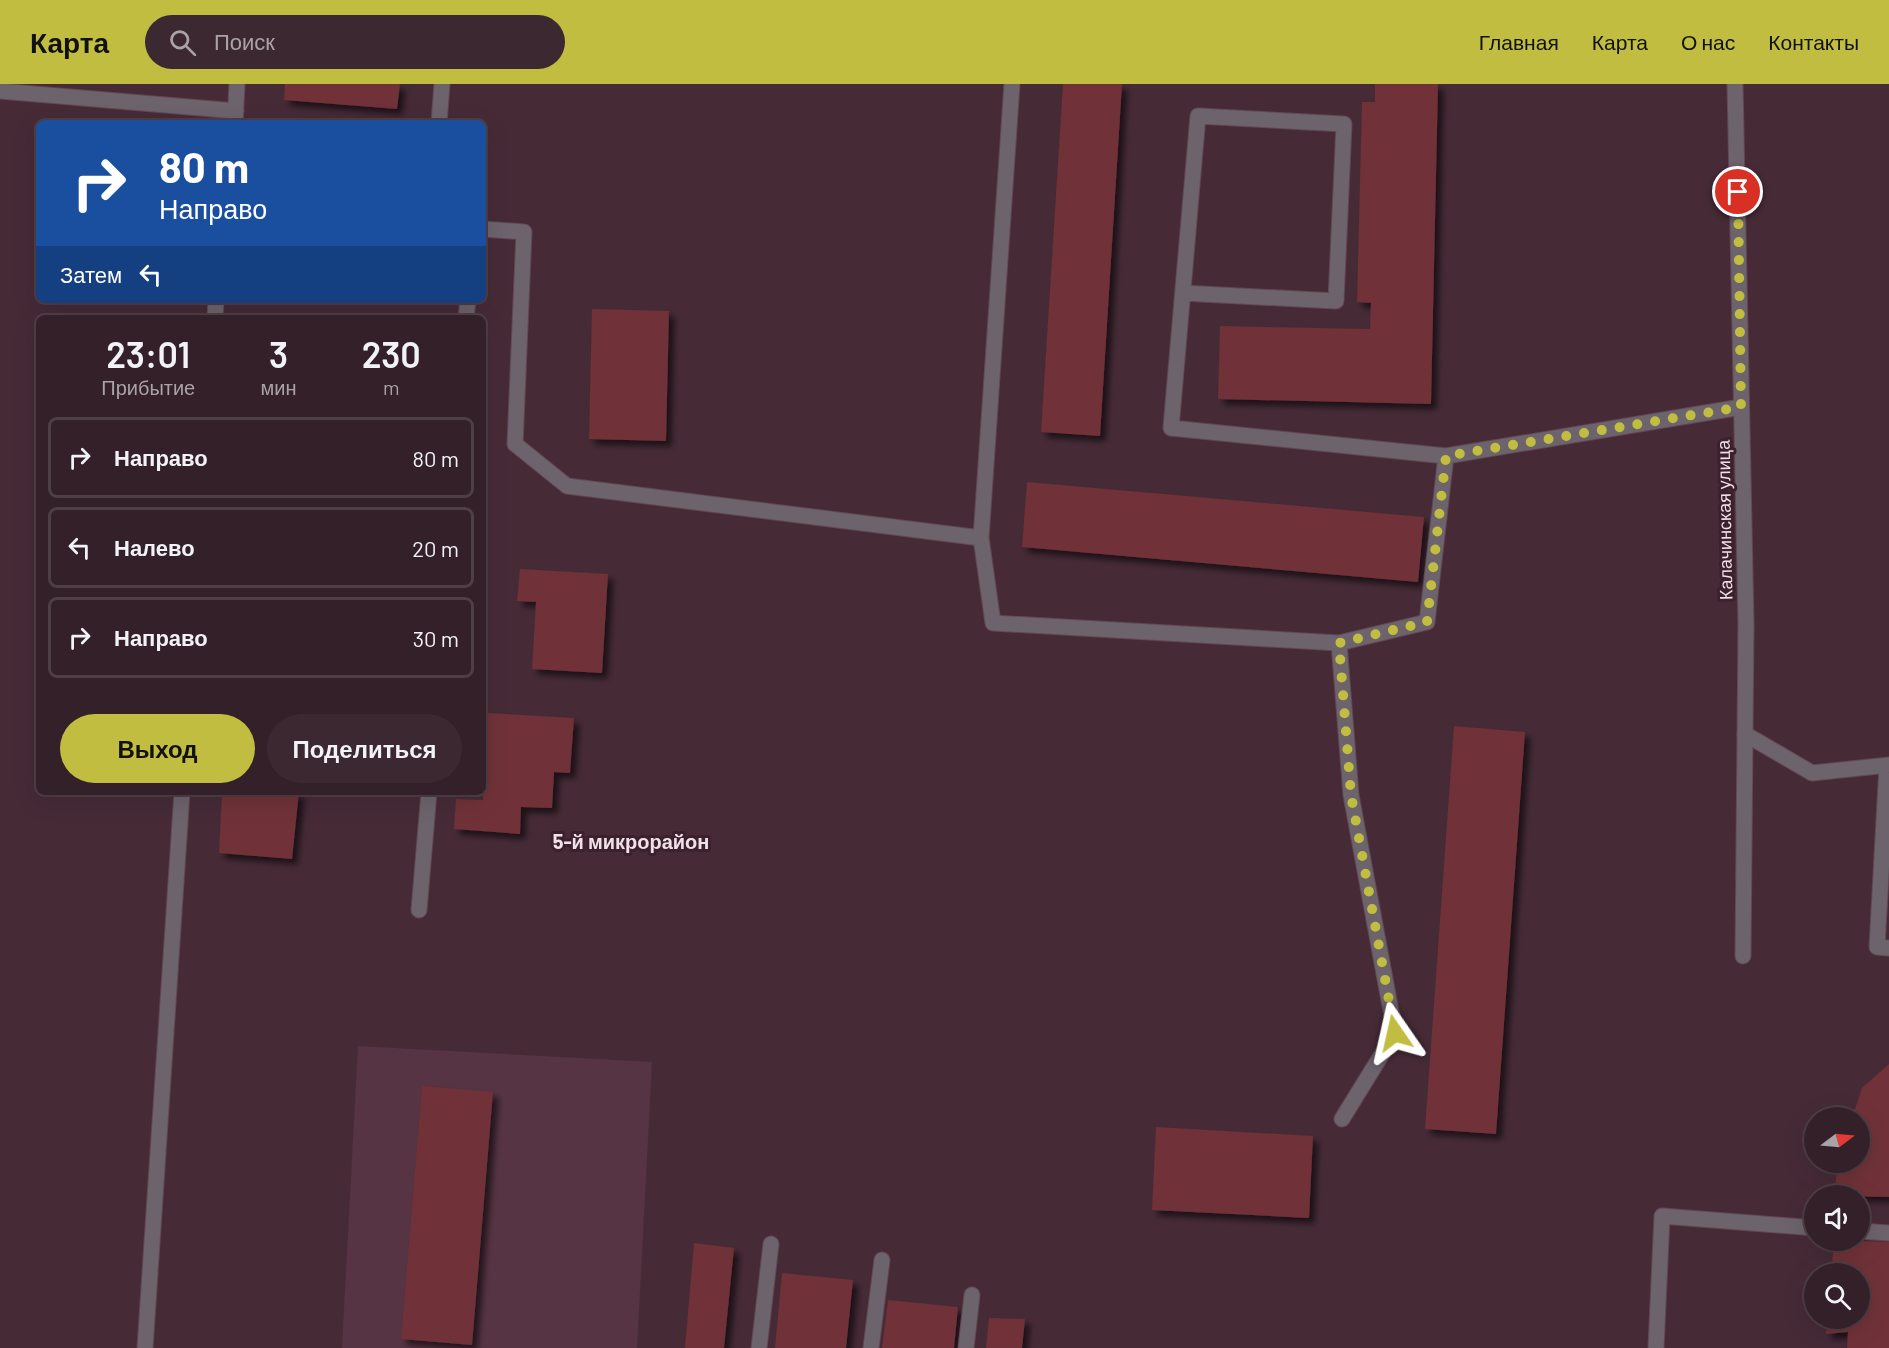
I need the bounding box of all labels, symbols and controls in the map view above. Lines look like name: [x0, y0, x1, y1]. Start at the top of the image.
search box: [145, 15, 565, 69]
text: Карта: [30, 25, 109, 59]
icon: search: [166, 26, 199, 59]
text: Поиск: [214, 28, 275, 54]
text: Главная: [1479, 29, 1559, 54]
text: Карта: [1592, 29, 1648, 54]
text: О нас: [1681, 29, 1735, 54]
text: Контакты: [1768, 29, 1859, 54]
text: 80 m: [159, 141, 249, 191]
icon: right: [60, 144, 138, 222]
pin: [1712, 166, 1763, 217]
icon: arrive: [1721, 175, 1754, 208]
text: Направо: [159, 192, 267, 224]
icon: left: [134, 258, 167, 291]
text: Затем: [60, 261, 122, 287]
text: 23:01: [106, 332, 190, 375]
text: 3: [269, 332, 288, 375]
text: 230: [362, 332, 421, 375]
text: Прибытие: [101, 375, 195, 399]
text: мин: [260, 375, 296, 399]
text: m: [383, 375, 399, 399]
street label: Калачинская улица: [1712, 439, 1736, 600]
icon: right: [63, 441, 96, 474]
text: Направо: [114, 444, 208, 470]
text: 80 m: [413, 445, 459, 471]
icon: left: [63, 531, 96, 564]
text: Налево: [114, 534, 195, 560]
text: 20 m: [412, 535, 459, 561]
icon: right: [63, 621, 96, 654]
text: Направо: [114, 624, 208, 650]
text: 30 m: [413, 625, 459, 651]
button: Выход: [60, 714, 255, 783]
button: Поделиться: [267, 714, 462, 783]
district label: 5-й микрорайон: [553, 829, 709, 853]
position arrow: [1363, 1001, 1427, 1065]
north arrow: [1804, 1107, 1870, 1173]
map controls: [1804, 1107, 1870, 1329]
button: sound: [1804, 1185, 1870, 1251]
button: search: [1804, 1263, 1870, 1329]

